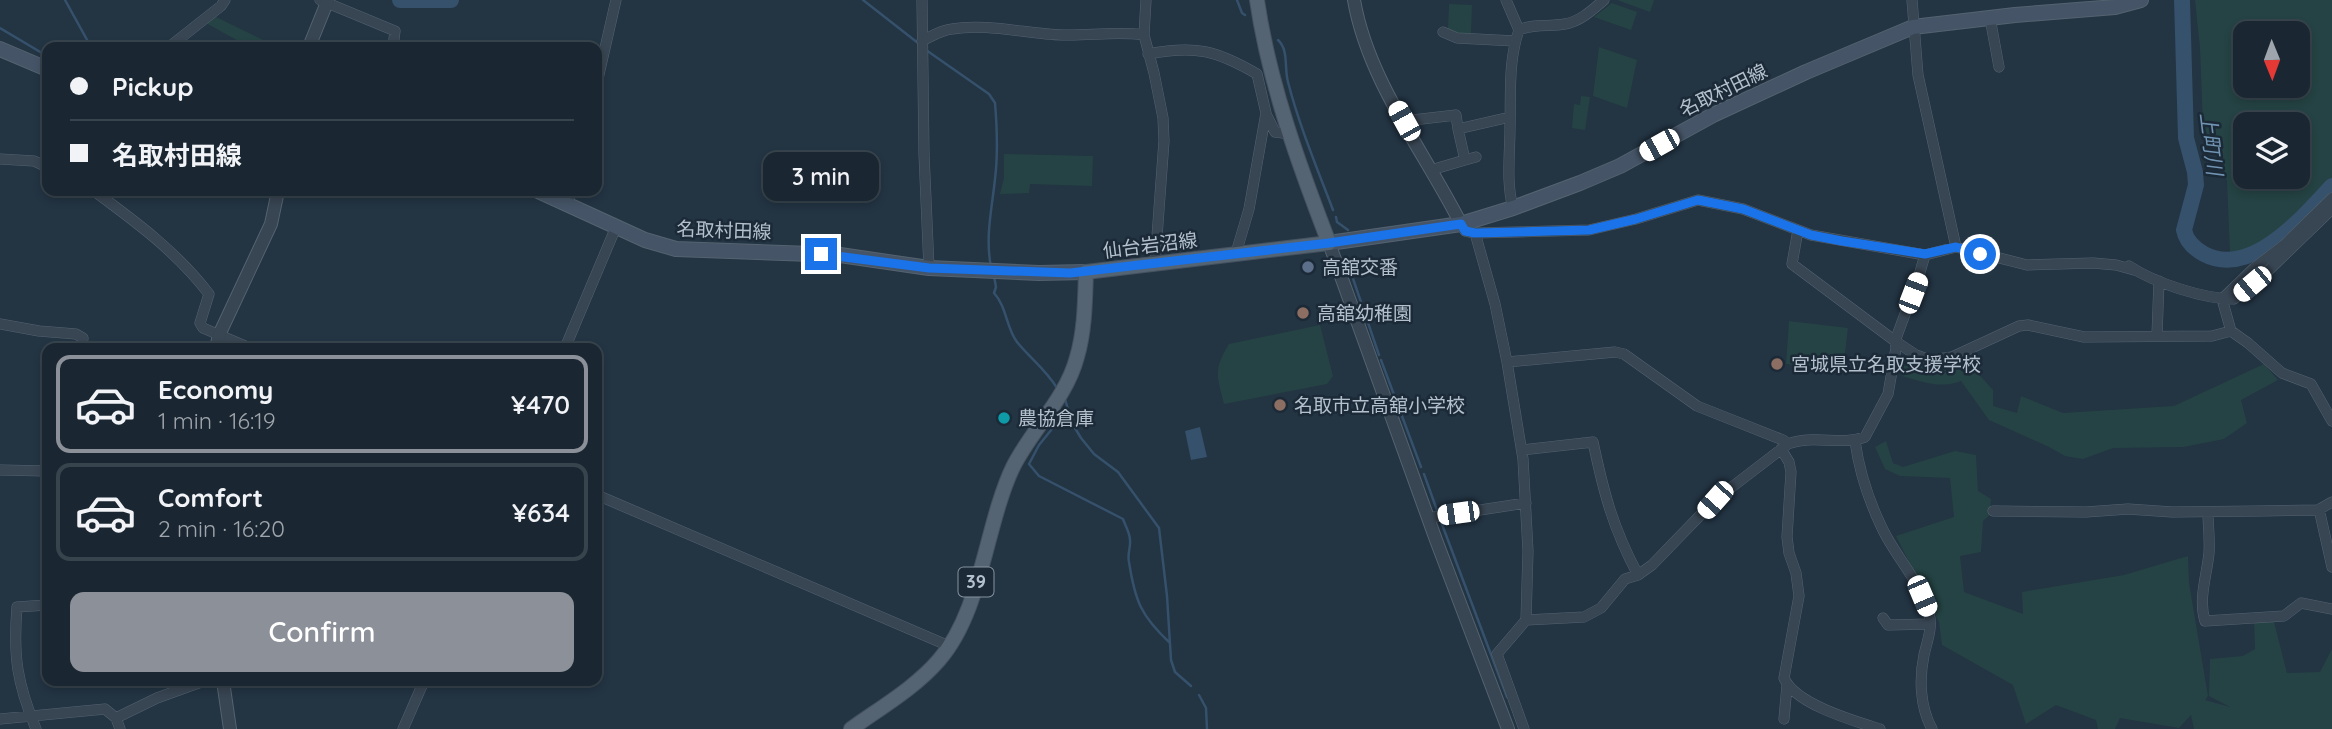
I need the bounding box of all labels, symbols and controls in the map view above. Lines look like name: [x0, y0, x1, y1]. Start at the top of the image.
north arrow: [2233, 21, 2310, 98]
map controls: [2233, 21, 2310, 189]
street label: 名取村田線: [1675, 58, 1771, 122]
text: Pickup: [112, 70, 194, 103]
car: [1385, 98, 1424, 144]
water label: 上町川: [2195, 111, 2229, 179]
button: layers: [2233, 112, 2310, 189]
car: [1636, 126, 1683, 164]
text: 名取村田線: [112, 139, 242, 172]
callout: 3 min: [763, 152, 879, 202]
text: 3 min: [792, 162, 850, 191]
street label: 名取村田線: [676, 216, 772, 244]
street label: 仙台岩沼線: [1101, 227, 1199, 263]
route end: [805, 238, 837, 270]
route start: [1964, 238, 1996, 270]
place label: 高舘交番: [1322, 255, 1398, 279]
marker: 高舘交番: [1300, 259, 1316, 275]
car: [2230, 262, 2275, 306]
car: [1896, 270, 1931, 316]
place label: 高舘幼稚園: [1317, 301, 1412, 325]
marker: 高舘幼稚園: [1295, 305, 1311, 321]
place label: 宮城県立名取支援学校: [1791, 352, 1981, 376]
marker: 宮城県立名取支援学校: [1769, 356, 1785, 372]
icon: car: [74, 373, 137, 436]
text: Economy: [158, 373, 273, 406]
text: ¥470: [511, 388, 570, 421]
place label: 名取市立高舘小学校: [1294, 393, 1465, 417]
marker: 名取市立高舘小学校: [1272, 397, 1288, 413]
text: 1 min · 16:19: [158, 406, 276, 435]
place label: 農協倉庫: [1018, 406, 1094, 430]
marker: 農協倉庫: [996, 410, 1012, 426]
car: [1694, 477, 1737, 523]
icon: car: [74, 481, 137, 544]
text: Comfort: [158, 481, 263, 514]
text: ¥634: [512, 496, 570, 529]
car: [1436, 500, 1481, 526]
text: 2 min · 16:20: [158, 514, 285, 543]
road number: 39: [958, 568, 993, 596]
car: [1905, 573, 1940, 619]
button: Confirm: [70, 592, 574, 672]

